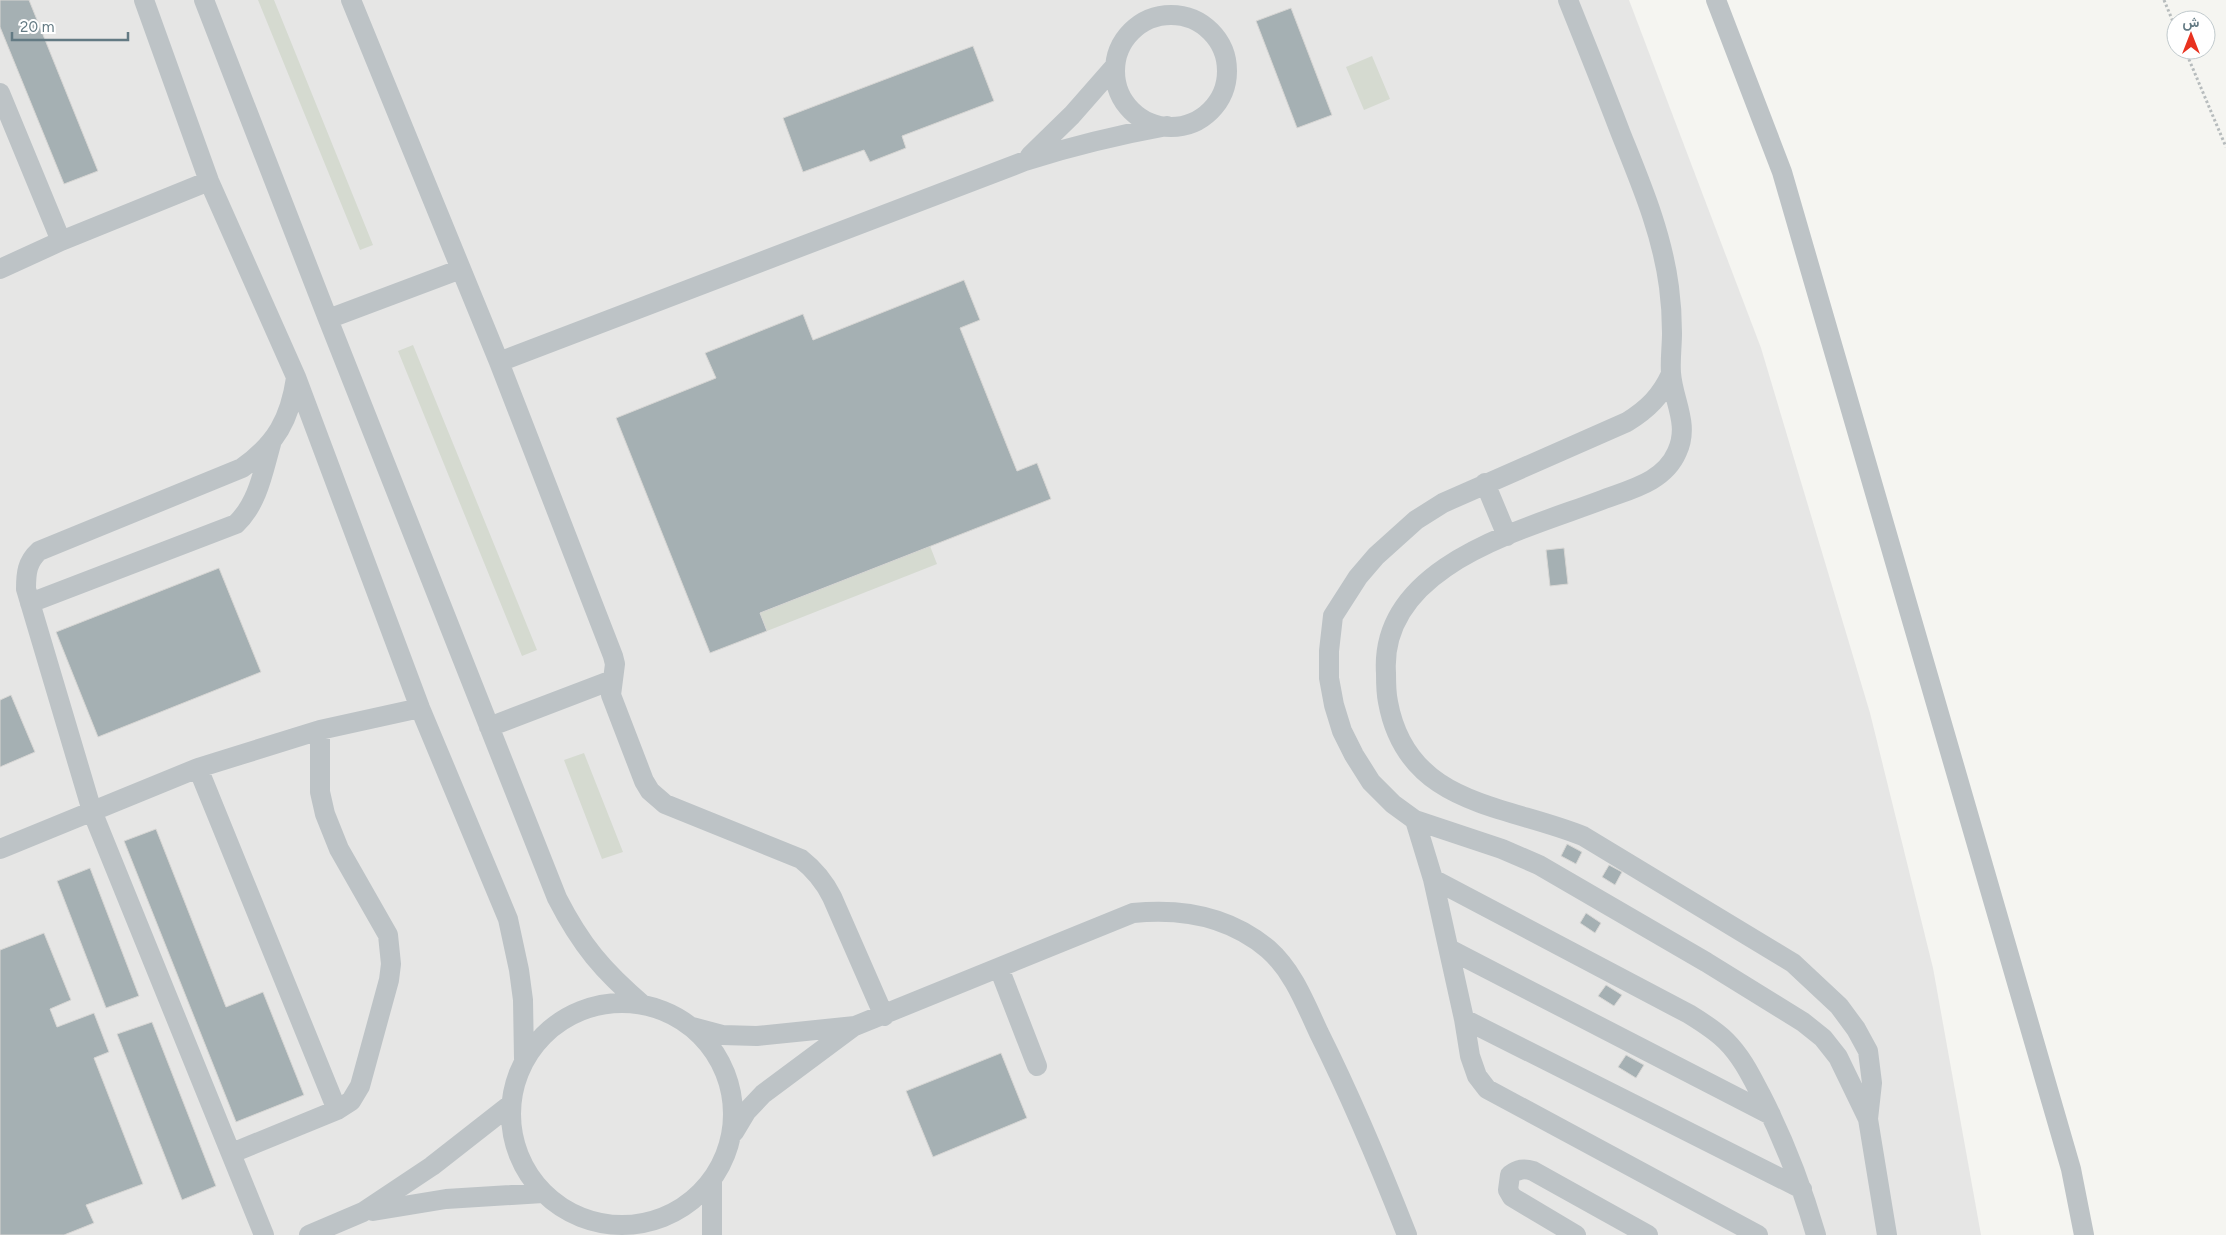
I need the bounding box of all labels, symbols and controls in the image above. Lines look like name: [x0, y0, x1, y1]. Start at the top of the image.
scale bar: [12, 10, 129, 42]
north arrow: [2166, 10, 2216, 60]
text: ش: [2183, 14, 2200, 31]
text: 20 m: [20, 18, 54, 36]

